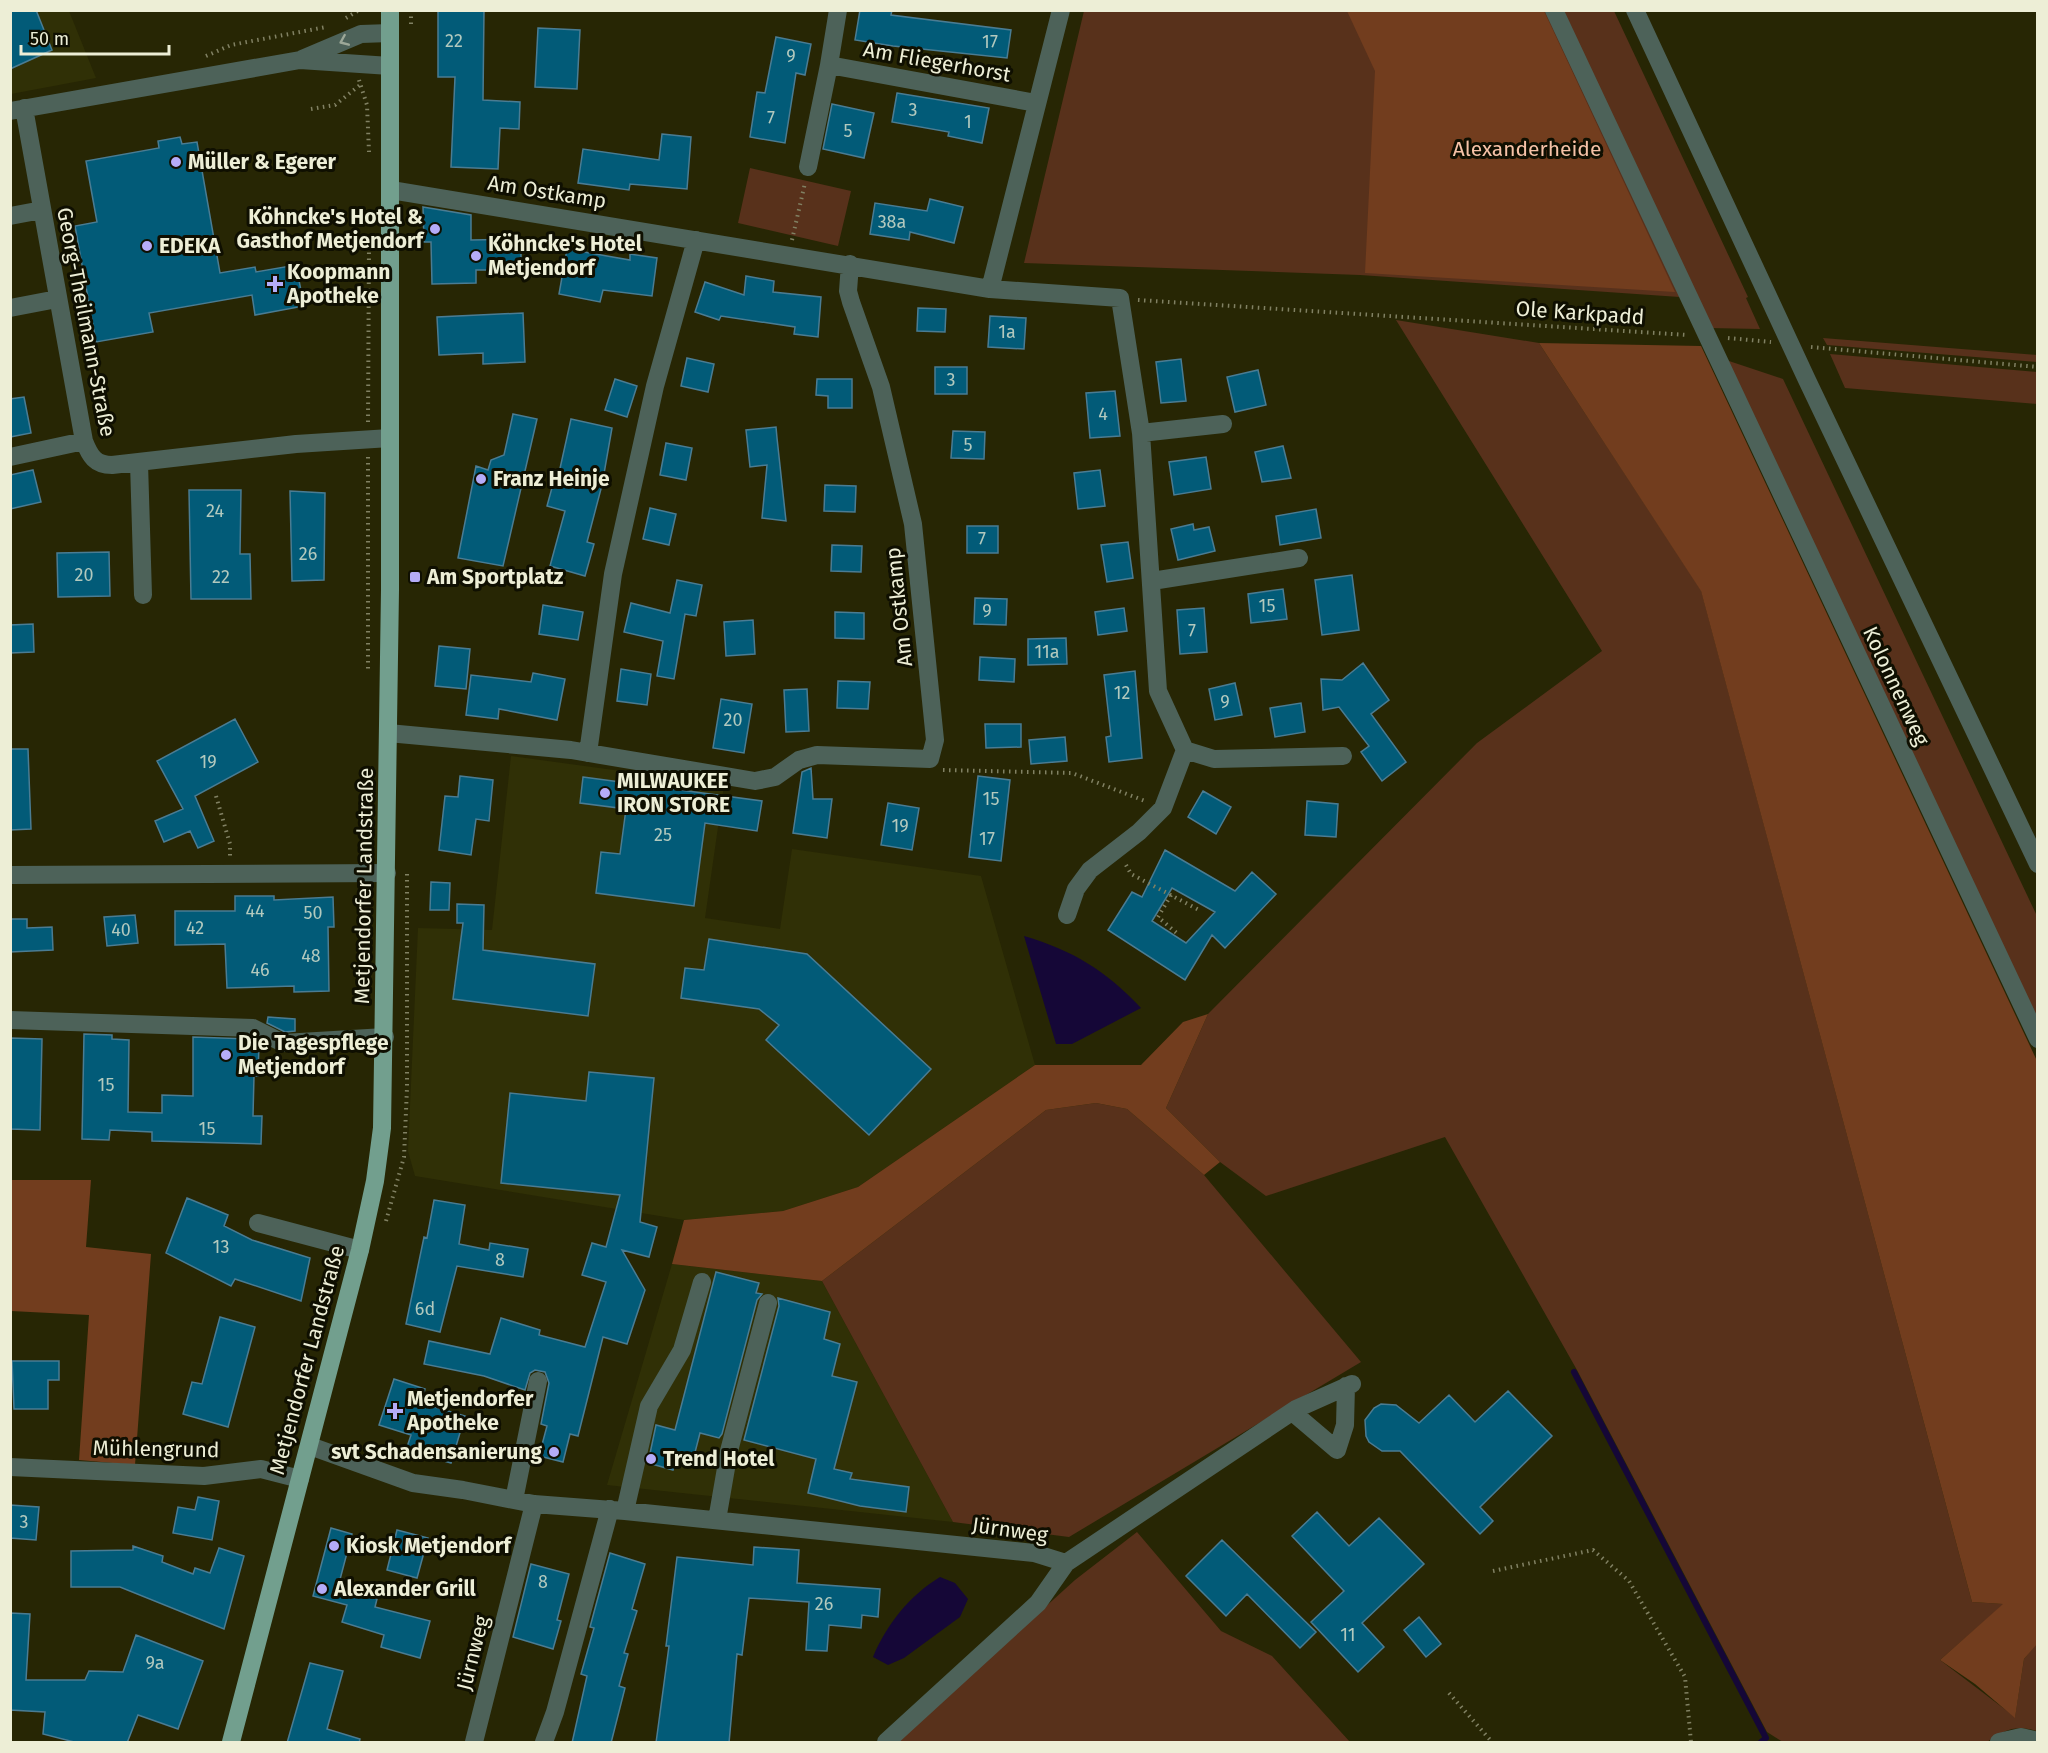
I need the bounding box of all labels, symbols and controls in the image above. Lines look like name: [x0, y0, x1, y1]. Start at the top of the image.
scale bar: [21, 18, 170, 56]
text: 50 m: [30, 28, 69, 50]
house number: 22: [445, 30, 463, 52]
house number: 17: [982, 31, 998, 53]
one-way arrow: [339, 34, 350, 46]
street label: Am Fliegerhorst: [861, 36, 1013, 88]
house number: 9: [786, 45, 796, 67]
house number: 3: [909, 99, 917, 121]
house number: 7: [767, 107, 775, 129]
house number: 1: [964, 111, 972, 133]
house number: 5: [843, 120, 853, 142]
park label: Alexanderheide: [1453, 136, 1601, 162]
place label: Müller & Egerer: [188, 149, 337, 175]
marker: Müller & Egerer: [169, 155, 183, 169]
street label: Am Ostkamp: [486, 170, 608, 214]
place label: Köhncke's Hotel & Gasthof Metjendorf: [236, 204, 426, 254]
street label: Georg-Theilmann-Straße: [51, 205, 121, 439]
house number: 38a: [878, 211, 906, 233]
marker: Köhncke's Hotel & Gasthof Metjendorf: [428, 222, 442, 236]
place label: Köhncke's Hotel Metjendorf: [488, 231, 643, 281]
place label: EDEKA: [159, 233, 221, 259]
marker: EDEKA: [140, 239, 154, 253]
marker: Köhncke's Hotel Metjendorf: [469, 249, 483, 263]
place label: Koopmann Apotheke: [286, 259, 390, 309]
marker: Koopmann Apotheke: [268, 277, 282, 291]
street label: Ole Karkpadd: [1515, 296, 1645, 330]
house number: 1a: [998, 321, 1016, 343]
house number: 3: [947, 369, 955, 391]
house number: 4: [1098, 403, 1108, 425]
house number: 5: [963, 434, 973, 456]
place label: Franz Heinje: [493, 466, 610, 492]
marker: Franz Heinje: [474, 472, 488, 486]
house number: 24: [206, 500, 224, 522]
house number: 7: [978, 528, 986, 550]
house number: 26: [299, 543, 317, 565]
street label: Am Ostkamp: [880, 546, 918, 668]
house number: 20: [75, 564, 93, 586]
place label: Am Sportplatz: [426, 564, 564, 590]
house number: 22: [212, 566, 230, 588]
marker: Am Sportplatz: [408, 570, 422, 584]
house number: 15: [1259, 595, 1275, 617]
house number: 9: [982, 600, 992, 622]
house number: 7: [1188, 620, 1196, 642]
street label: Kolonnenweg: [1857, 622, 1935, 750]
house number: 11a: [1034, 641, 1060, 663]
house number: 12: [1114, 682, 1130, 704]
house number: 9: [1220, 691, 1230, 713]
house number: 20: [724, 709, 742, 731]
house number: 19: [199, 751, 217, 773]
street label: Metjendorfer Landstraße: [349, 768, 379, 1004]
place label: MILWAUKEE IRON STORE: [617, 768, 730, 818]
marker: MILWAUKEE IRON STORE: [598, 786, 612, 800]
house number: 15: [983, 788, 999, 810]
house number: 19: [891, 815, 909, 837]
house number: 25: [654, 824, 672, 846]
house number: 17: [979, 828, 995, 850]
house number: 44: [245, 900, 265, 922]
house number: 50: [303, 902, 323, 924]
house number: 42: [186, 917, 204, 939]
house number: 40: [111, 919, 131, 941]
house number: 48: [301, 945, 321, 967]
house number: 46: [250, 959, 270, 981]
place label: Die Tagespflege Metjendorf: [238, 1030, 389, 1080]
marker: Die Tagespflege Metjendorf: [219, 1048, 233, 1062]
house number: 15: [98, 1074, 114, 1096]
house number: 15: [199, 1118, 215, 1140]
house number: 13: [213, 1236, 229, 1258]
street label: Metjendorfer Landstraße: [264, 1242, 350, 1478]
house number: 8: [495, 1249, 505, 1271]
house number: 6d: [415, 1298, 435, 1320]
place label: Metjendorfer Apotheke: [406, 1386, 534, 1436]
marker: Metjendorfer Apotheke: [388, 1404, 402, 1418]
street label: Mühlengrund: [92, 1435, 220, 1463]
place label: svt Schadensanierung: [331, 1439, 542, 1465]
marker: svt Schadensanierung: [547, 1445, 561, 1459]
place label: Trend Hotel: [663, 1446, 775, 1472]
marker: Trend Hotel: [644, 1452, 658, 1466]
house number: 3: [20, 1511, 28, 1533]
street label: Jürnweg: [970, 1512, 1050, 1548]
place label: Kiosk Metjendorf: [346, 1533, 513, 1559]
marker: Kiosk Metjendorf: [327, 1539, 341, 1553]
house number: 8: [538, 1571, 548, 1593]
place label: Alexander Grill: [333, 1576, 477, 1602]
marker: Alexander Grill: [315, 1582, 329, 1596]
house number: 26: [815, 1593, 833, 1615]
street label: Jürnweg: [451, 1613, 495, 1693]
house number: 11: [1340, 1624, 1356, 1646]
house number: 9a: [145, 1652, 165, 1674]

